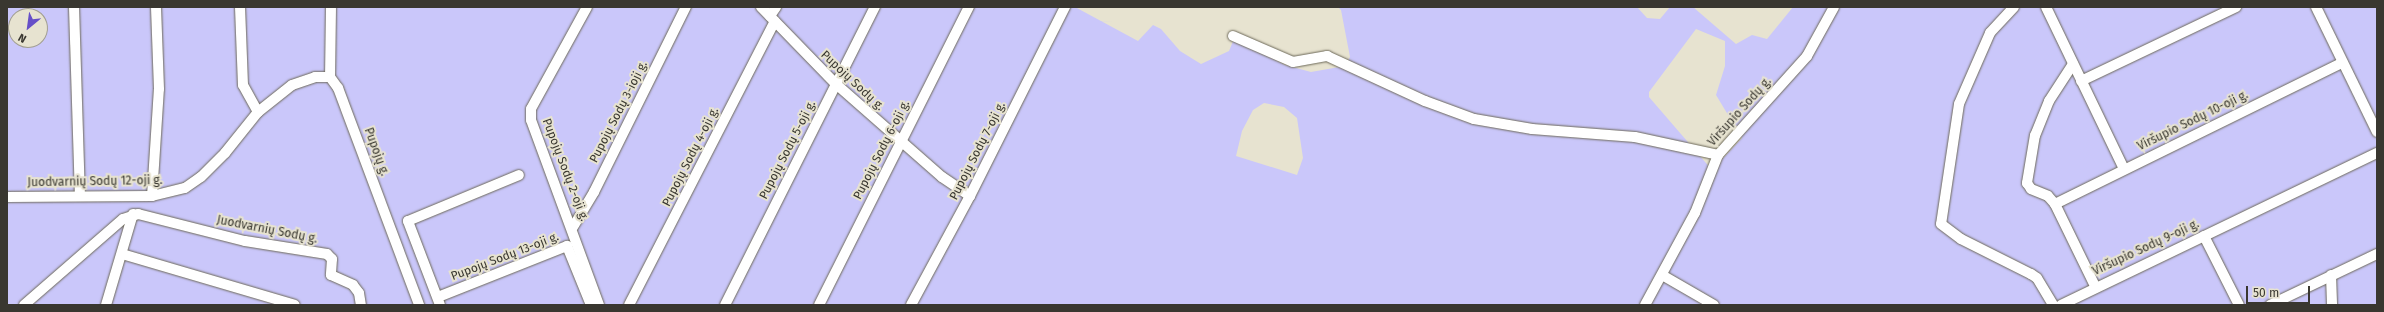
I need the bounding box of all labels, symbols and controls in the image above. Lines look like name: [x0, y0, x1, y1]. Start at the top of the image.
north arrow: [8, 8, 48, 48]
text: N: [16, 31, 29, 46]
street label: Pupojų Sodų g.: [817, 48, 887, 114]
street label: Pupojų Sodų 3-ioji g.: [587, 59, 651, 165]
street label: Viršupio Sodų g.: [1705, 75, 1775, 149]
street label: Viršupio Sodų 10-oji g.: [2135, 88, 2251, 154]
street label: Pupojų Sodų 5-oji g.: [757, 98, 819, 202]
street label: Pupojų Sodų 6-oji g.: [851, 98, 913, 202]
street label: Pupojų Sodų 7-oji g.: [947, 99, 1009, 203]
street label: Pupojų Sodų 4-oji g.: [660, 105, 722, 209]
street label: Pupojų Sodų 2-oji g.: [539, 117, 591, 223]
street label: Pupojų g.: [361, 126, 391, 178]
street label: Juodvarnių Sodų 12-oji g.: [27, 174, 163, 190]
street label: Juodvarnių Sodų g.: [215, 213, 319, 247]
street label: Viršupio Sodų 9-oji g.: [2090, 217, 2202, 279]
street label: Pupojų Sodų 13-oji g.: [449, 230, 561, 284]
scale bar: [2248, 278, 2312, 304]
text: 50 m: [2253, 286, 2279, 300]

